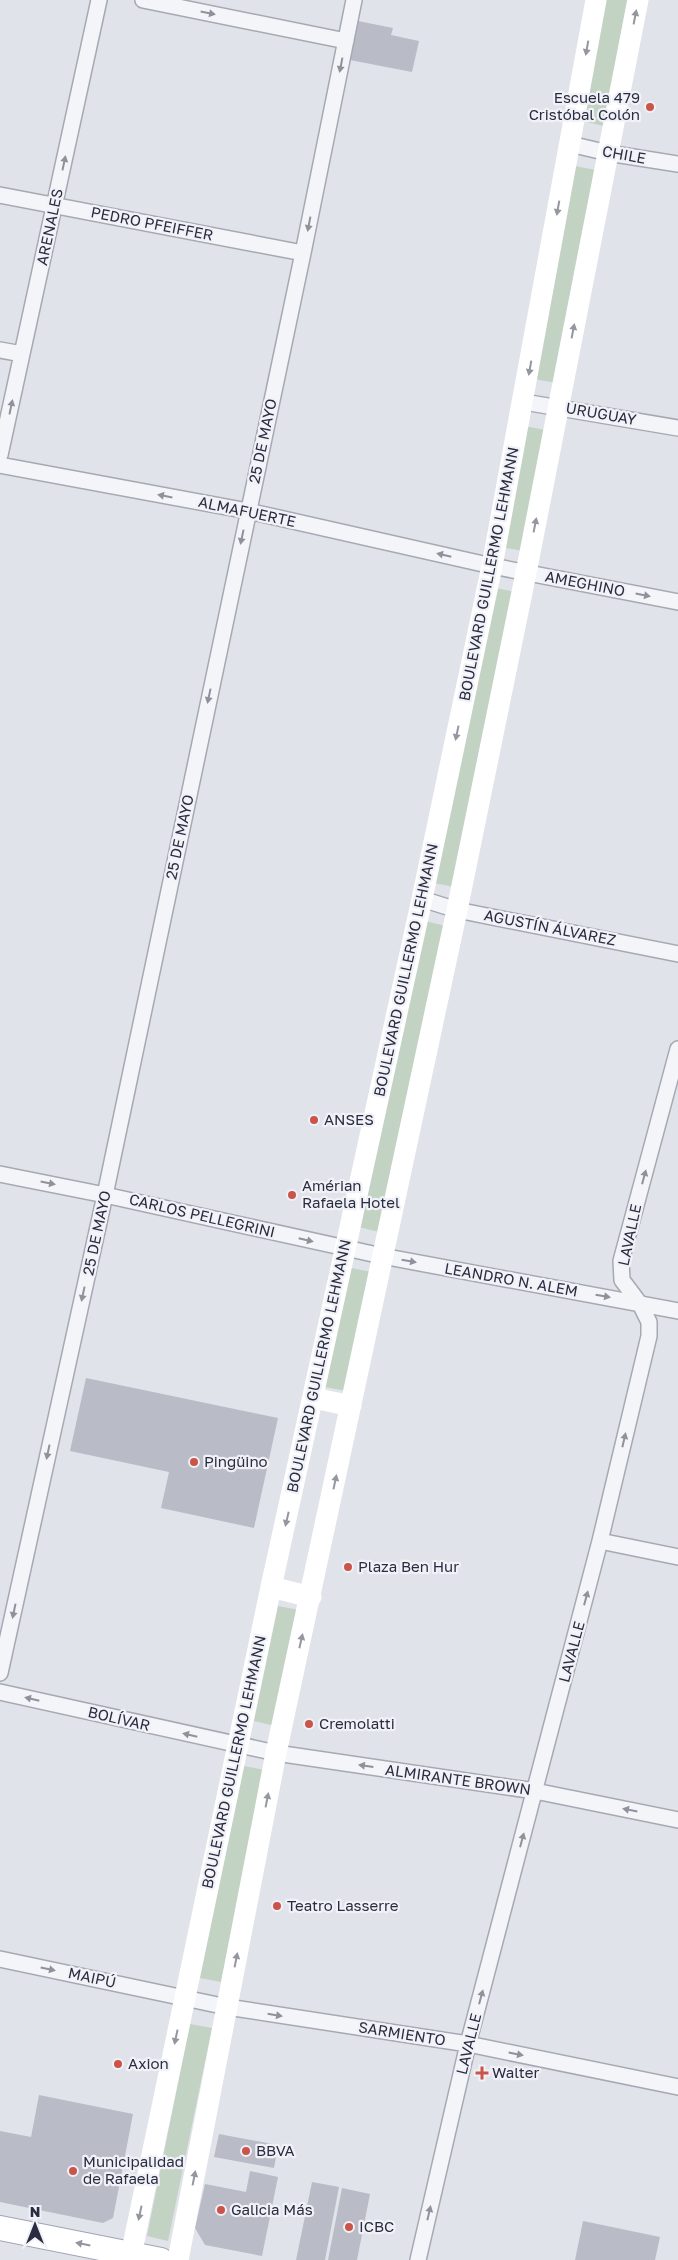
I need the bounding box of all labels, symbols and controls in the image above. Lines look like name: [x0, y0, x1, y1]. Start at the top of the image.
one-way arrow: [201, 9, 216, 17]
one-way arrow: [631, 9, 639, 25]
one-way arrow: [583, 40, 591, 56]
one-way arrow: [337, 57, 345, 73]
place label: Escuela 479 Cristóbal Colón: [529, 88, 640, 123]
marker: Escuela 479 Cristóbal Colón: [644, 101, 656, 113]
street label: CHILE: [601, 141, 647, 167]
one-way arrow: [60, 155, 68, 171]
street label: ARENALES: [32, 187, 66, 267]
one-way arrow: [554, 200, 562, 216]
street label: PEDRO PFEIFFER: [89, 202, 215, 244]
one-way arrow: [305, 217, 313, 233]
one-way arrow: [569, 324, 577, 339]
one-way arrow: [525, 360, 533, 376]
street label: 25 DE MAYO: [244, 397, 280, 485]
street label: URUGUAY: [565, 398, 638, 428]
one-way arrow: [7, 399, 15, 415]
street label: BOULEVARD GUILLERMO LEHMANN: [455, 445, 522, 702]
one-way arrow: [157, 491, 173, 499]
street label: ALMAFUERTE: [197, 492, 298, 530]
one-way arrow: [532, 517, 540, 533]
one-way arrow: [238, 530, 246, 545]
one-way arrow: [436, 551, 452, 559]
street label: AMEGHINO: [544, 566, 627, 600]
one-way arrow: [635, 592, 651, 600]
one-way arrow: [205, 689, 213, 704]
one-way arrow: [453, 725, 461, 741]
street label: 25 DE MAYO: [161, 793, 197, 881]
street label: BOULEVARD GUILLERMO LEHMANN: [369, 842, 441, 1098]
street label: AGUSTÍN ÁLVAREZ: [483, 905, 618, 949]
place label: ANSES: [324, 1110, 374, 1128]
marker: ANSES: [308, 1114, 320, 1126]
one-way arrow: [640, 1169, 648, 1184]
place label: Amérian Rafaela Hotel: [302, 1176, 400, 1211]
one-way arrow: [40, 1180, 56, 1188]
street label: 25 DE MAYO: [78, 1189, 114, 1277]
street label: CARLOS PELLEGRINI: [127, 1189, 277, 1241]
marker: Amérian Rafaela Hotel: [286, 1189, 298, 1201]
street label: LAVALLE: [614, 1202, 644, 1267]
one-way arrow: [299, 1236, 314, 1244]
street label: BOULEVARD GUILLERMO LEHMANN: [282, 1238, 354, 1494]
one-way arrow: [401, 1257, 417, 1265]
street label: LEANDRO N. ALEM: [443, 1258, 579, 1300]
one-way arrow: [79, 1286, 87, 1302]
one-way arrow: [596, 1293, 612, 1301]
one-way arrow: [620, 1433, 628, 1448]
one-way arrow: [44, 1445, 52, 1461]
place label: Pingüino: [204, 1452, 268, 1470]
marker: Pingüino: [188, 1456, 200, 1468]
one-way arrow: [331, 1475, 339, 1490]
one-way arrow: [282, 1511, 290, 1527]
place label: Plaza Ben Hur: [358, 1557, 459, 1575]
marker: Plaza Ben Hur: [342, 1561, 354, 1573]
one-way arrow: [582, 1591, 590, 1606]
one-way arrow: [9, 1603, 17, 1619]
street label: LAVALLE: [554, 1619, 588, 1684]
street label: BOULEVARD GUILLERMO LEHMANN: [197, 1634, 269, 1890]
one-way arrow: [297, 1634, 305, 1649]
one-way arrow: [24, 1695, 39, 1703]
street label: BOLÍVAR: [86, 1702, 152, 1734]
place label: Cremolatti: [319, 1714, 395, 1732]
marker: Cremolatti: [303, 1718, 315, 1730]
one-way arrow: [183, 1731, 198, 1739]
street label: ALMIRANTE BROWN: [384, 1760, 532, 1798]
one-way arrow: [358, 1762, 374, 1770]
one-way arrow: [263, 1792, 271, 1808]
one-way arrow: [623, 1806, 638, 1814]
one-way arrow: [518, 1833, 526, 1848]
place label: Teatro Lasserre: [287, 1896, 399, 1914]
marker: Teatro Lasserre: [271, 1900, 283, 1912]
one-way arrow: [232, 1952, 240, 1967]
street label: MAIPÚ: [67, 1963, 118, 1991]
one-way arrow: [40, 1965, 55, 1973]
one-way arrow: [477, 1990, 485, 2005]
one-way arrow: [267, 2011, 283, 2019]
street label: LAVALLE: [452, 2011, 484, 2076]
street label: SARMIENTO: [357, 2017, 447, 2049]
one-way arrow: [172, 2029, 180, 2045]
one-way arrow: [509, 2050, 524, 2058]
place label: Axion: [128, 2054, 169, 2072]
marker: Axion: [112, 2058, 124, 2070]
place label: Walter: [492, 2063, 539, 2081]
marker: Walter: [476, 2067, 488, 2079]
place label: BBVA: [256, 2141, 295, 2159]
marker: BBVA: [240, 2145, 252, 2157]
place label: Municipalidad de Rafaela: [83, 2152, 184, 2187]
marker: Municipalidad de Rafaela: [67, 2165, 79, 2177]
one-way arrow: [190, 2170, 198, 2185]
north arrow: [10, 2200, 60, 2250]
place label: Galicia Más: [231, 2200, 313, 2218]
text: N: [30, 2203, 40, 2220]
marker: Galicia Más: [215, 2204, 227, 2216]
one-way arrow: [425, 2205, 433, 2220]
one-way arrow: [135, 2206, 143, 2222]
place label: ICBC: [359, 2217, 394, 2235]
marker: ICBC: [343, 2221, 355, 2233]
one-way arrow: [76, 2240, 91, 2248]

